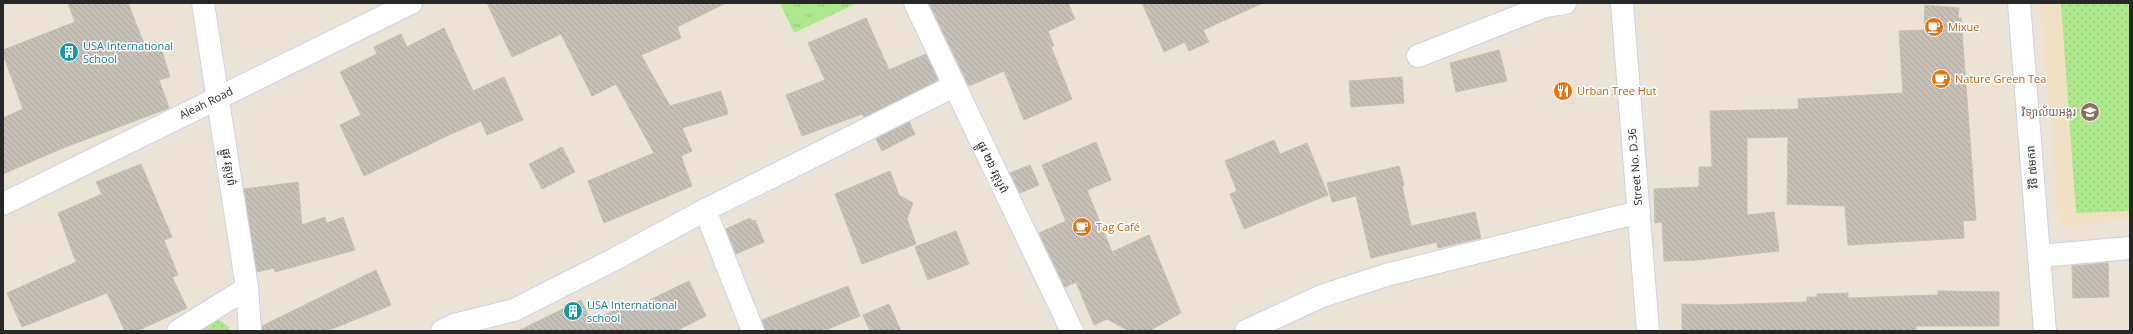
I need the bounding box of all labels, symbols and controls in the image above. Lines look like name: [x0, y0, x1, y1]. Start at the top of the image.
cafe icon: Mixue: [1923, 16, 1945, 38]
place label: Mixue: [1948, 19, 1979, 34]
place label: USA International School: [83, 38, 173, 66]
building icon: USA International School: [58, 41, 80, 63]
cafe icon: Nature Green Tea: [1930, 68, 1952, 90]
place label: Nature Green Tea: [1955, 71, 2046, 86]
restaurant icon: Urban Tree Hut: [1552, 80, 1574, 102]
street label: Aleah Road: [176, 83, 235, 122]
place label: Urban Tree Hut: [1577, 83, 1657, 98]
school or university icon: វិទ្យាល័យអង្គរ: [2079, 101, 2101, 123]
place label: វិទ្យាល័យអង្គរ: [2021, 104, 2076, 119]
street label: Street No. D.36: [1624, 128, 1645, 206]
street label: ផ្លូវ ២៦ វត្តបូព៌: [971, 138, 1012, 197]
street label: វិថី ៧មករា: [2022, 145, 2041, 190]
street label: ផ្លូវ វត្តបូព៌: [216, 147, 240, 187]
cafe icon: Tag Café: [1071, 216, 1093, 238]
place label: Tag Café: [1096, 219, 1140, 234]
place label: USA International school: [587, 297, 677, 325]
building icon: USA International school: [562, 300, 584, 322]

